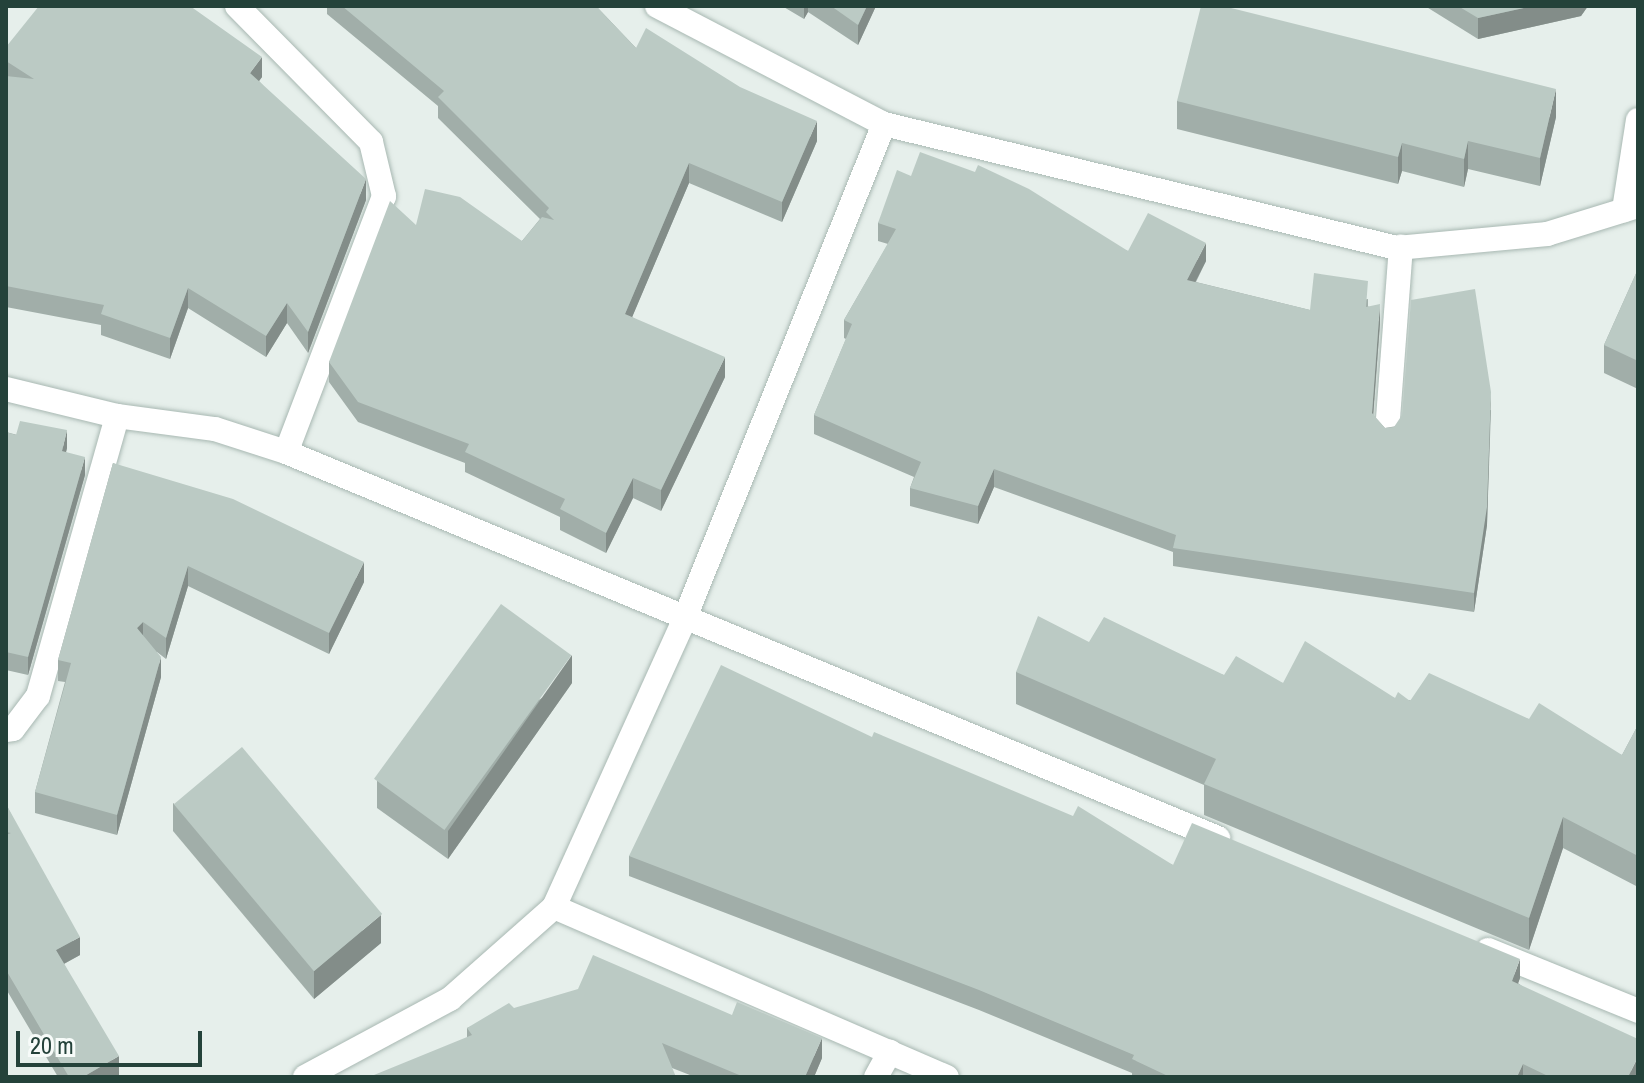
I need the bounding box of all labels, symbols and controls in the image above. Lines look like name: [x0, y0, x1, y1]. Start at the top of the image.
scale bar: [20, 1015, 206, 1065]
text: 20 m: [30, 1029, 74, 1061]

